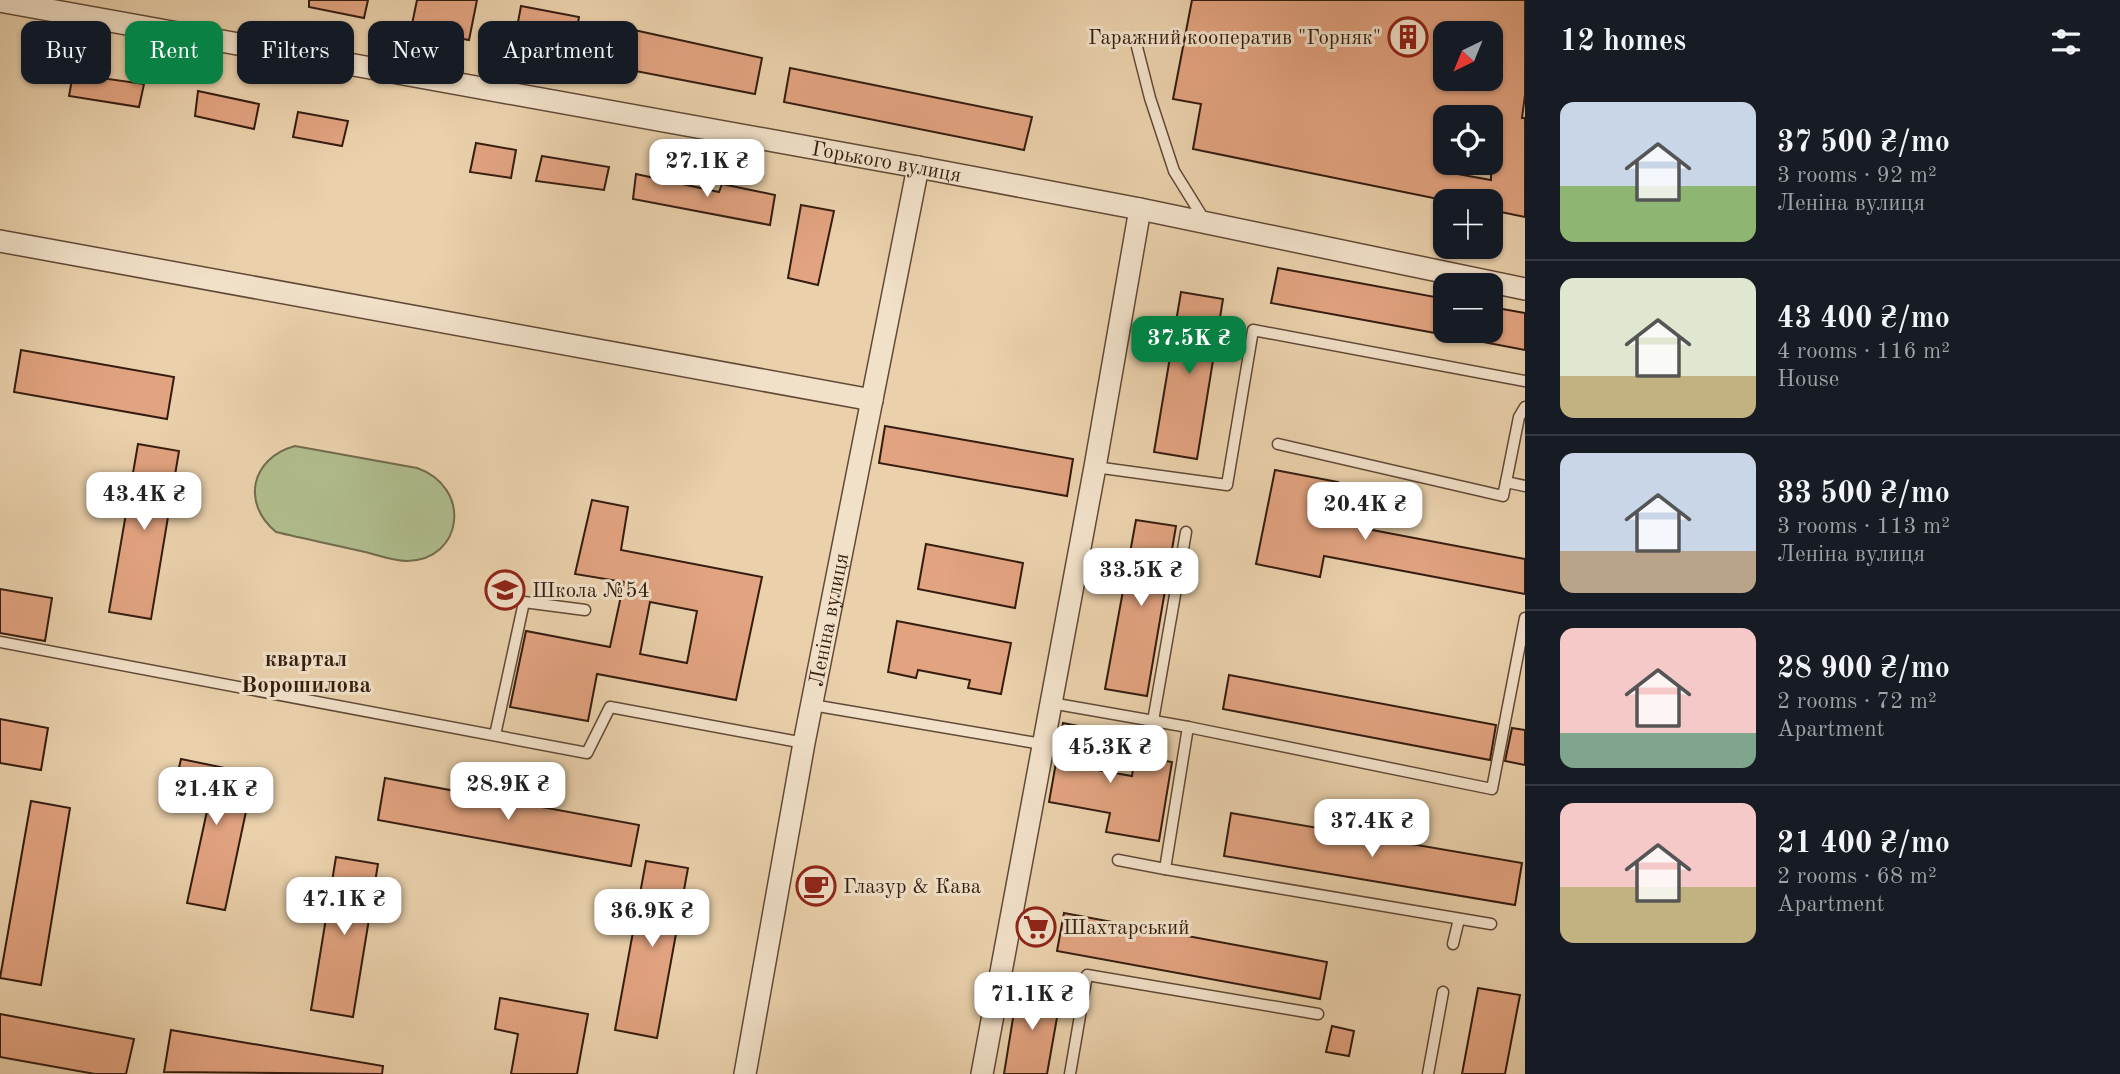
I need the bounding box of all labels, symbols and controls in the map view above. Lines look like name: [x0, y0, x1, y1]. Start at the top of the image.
building icon: Гаражний кооператив "Горняк": [1387, 16, 1429, 58]
chip: Buy: [21, 21, 111, 84]
chip: Rent: [125, 21, 223, 84]
chip: Filters: [237, 21, 354, 84]
chip: New: [368, 21, 464, 84]
chip: Apartment: [478, 21, 638, 84]
north arrow: [1433, 21, 1503, 91]
map controls: [1433, 21, 1503, 343]
icon: filters: [2047, 23, 2085, 61]
text: 12 homes: [1560, 27, 1686, 57]
place label: Гаражний кооператив "Горняк": [1088, 28, 1381, 49]
button: locate: [1433, 105, 1503, 175]
text: 37 500 ₴/mo: [1777, 128, 1950, 158]
icon: home: [1616, 130, 1700, 214]
street label: Горького вулиця: [810, 139, 963, 187]
pin: 27.1K ₴: [642, 140, 772, 199]
text: 27.1K ₴: [665, 150, 749, 173]
text: 3 rooms · 92 m²: [1777, 164, 1937, 187]
button: +: [1433, 189, 1503, 259]
text: Леніна вулиця: [1777, 192, 1925, 215]
button: −: [1433, 273, 1503, 343]
text: 43 400 ₴/mo: [1777, 304, 1950, 334]
icon: home: [1616, 306, 1700, 390]
pin: 37.5K ₴: [1124, 316, 1254, 376]
text: 37.5K ₴: [1147, 327, 1231, 350]
text: 4 rooms · 116 m²: [1777, 340, 1950, 363]
text: House: [1777, 368, 1839, 391]
pin: 43.4K ₴: [79, 472, 209, 532]
text: 33 500 ₴/mo: [1777, 479, 1950, 509]
icon: home: [1616, 481, 1700, 565]
pin: 20.4K ₴: [1300, 482, 1430, 542]
text: 43.4K ₴: [102, 483, 186, 506]
text: 20.4K ₴: [1323, 493, 1407, 516]
text: 3 rooms · 113 m²: [1777, 515, 1950, 538]
text: Леніна вулиця: [1777, 543, 1925, 566]
pin: 33.5K ₴: [1076, 548, 1206, 608]
street label: Леніна вулиця: [806, 551, 853, 688]
text: 33.5K ₴: [1099, 559, 1183, 582]
school or university icon: Школа №54: [484, 569, 526, 611]
place label: Школа №54: [532, 581, 650, 602]
district label: квартал Ворошилова: [241, 648, 371, 697]
text: 28 900 ₴/mo: [1777, 654, 1950, 684]
icon: home: [1616, 656, 1700, 740]
text: 2 rooms · 72 m²: [1777, 690, 1937, 713]
text: Apartment: [1777, 718, 1885, 741]
pin: 45.3K ₴: [1045, 726, 1175, 785]
text: 45.3K ₴: [1068, 736, 1152, 759]
pin: 28.9K ₴: [443, 762, 573, 822]
pin: 21.4K ₴: [151, 768, 281, 827]
text: 28.9K ₴: [466, 773, 550, 796]
text: 21.4K ₴: [174, 778, 258, 801]
pin: 37.4K ₴: [1307, 800, 1437, 859]
text: 37.4K ₴: [1330, 810, 1414, 833]
text: 21 400 ₴/mo: [1777, 829, 1950, 859]
icon: home: [1616, 831, 1700, 915]
cafe icon: Глазур & Кава: [795, 865, 837, 907]
text: 2 rooms · 68 m²: [1777, 865, 1937, 888]
place label: Глазур & Кава: [843, 877, 981, 898]
pin: 47.1K ₴: [279, 878, 409, 937]
text: 47.1K ₴: [302, 888, 386, 911]
pin: 36.9K ₴: [587, 890, 717, 949]
text: Apartment: [1777, 893, 1885, 916]
text: 36.9K ₴: [610, 900, 694, 923]
supermarket icon: Шахтарський: [1015, 906, 1057, 948]
place label: Шахтарський: [1063, 918, 1190, 939]
pin: 71.1K ₴: [967, 972, 1097, 1032]
text: 71.1K ₴: [990, 983, 1074, 1006]

